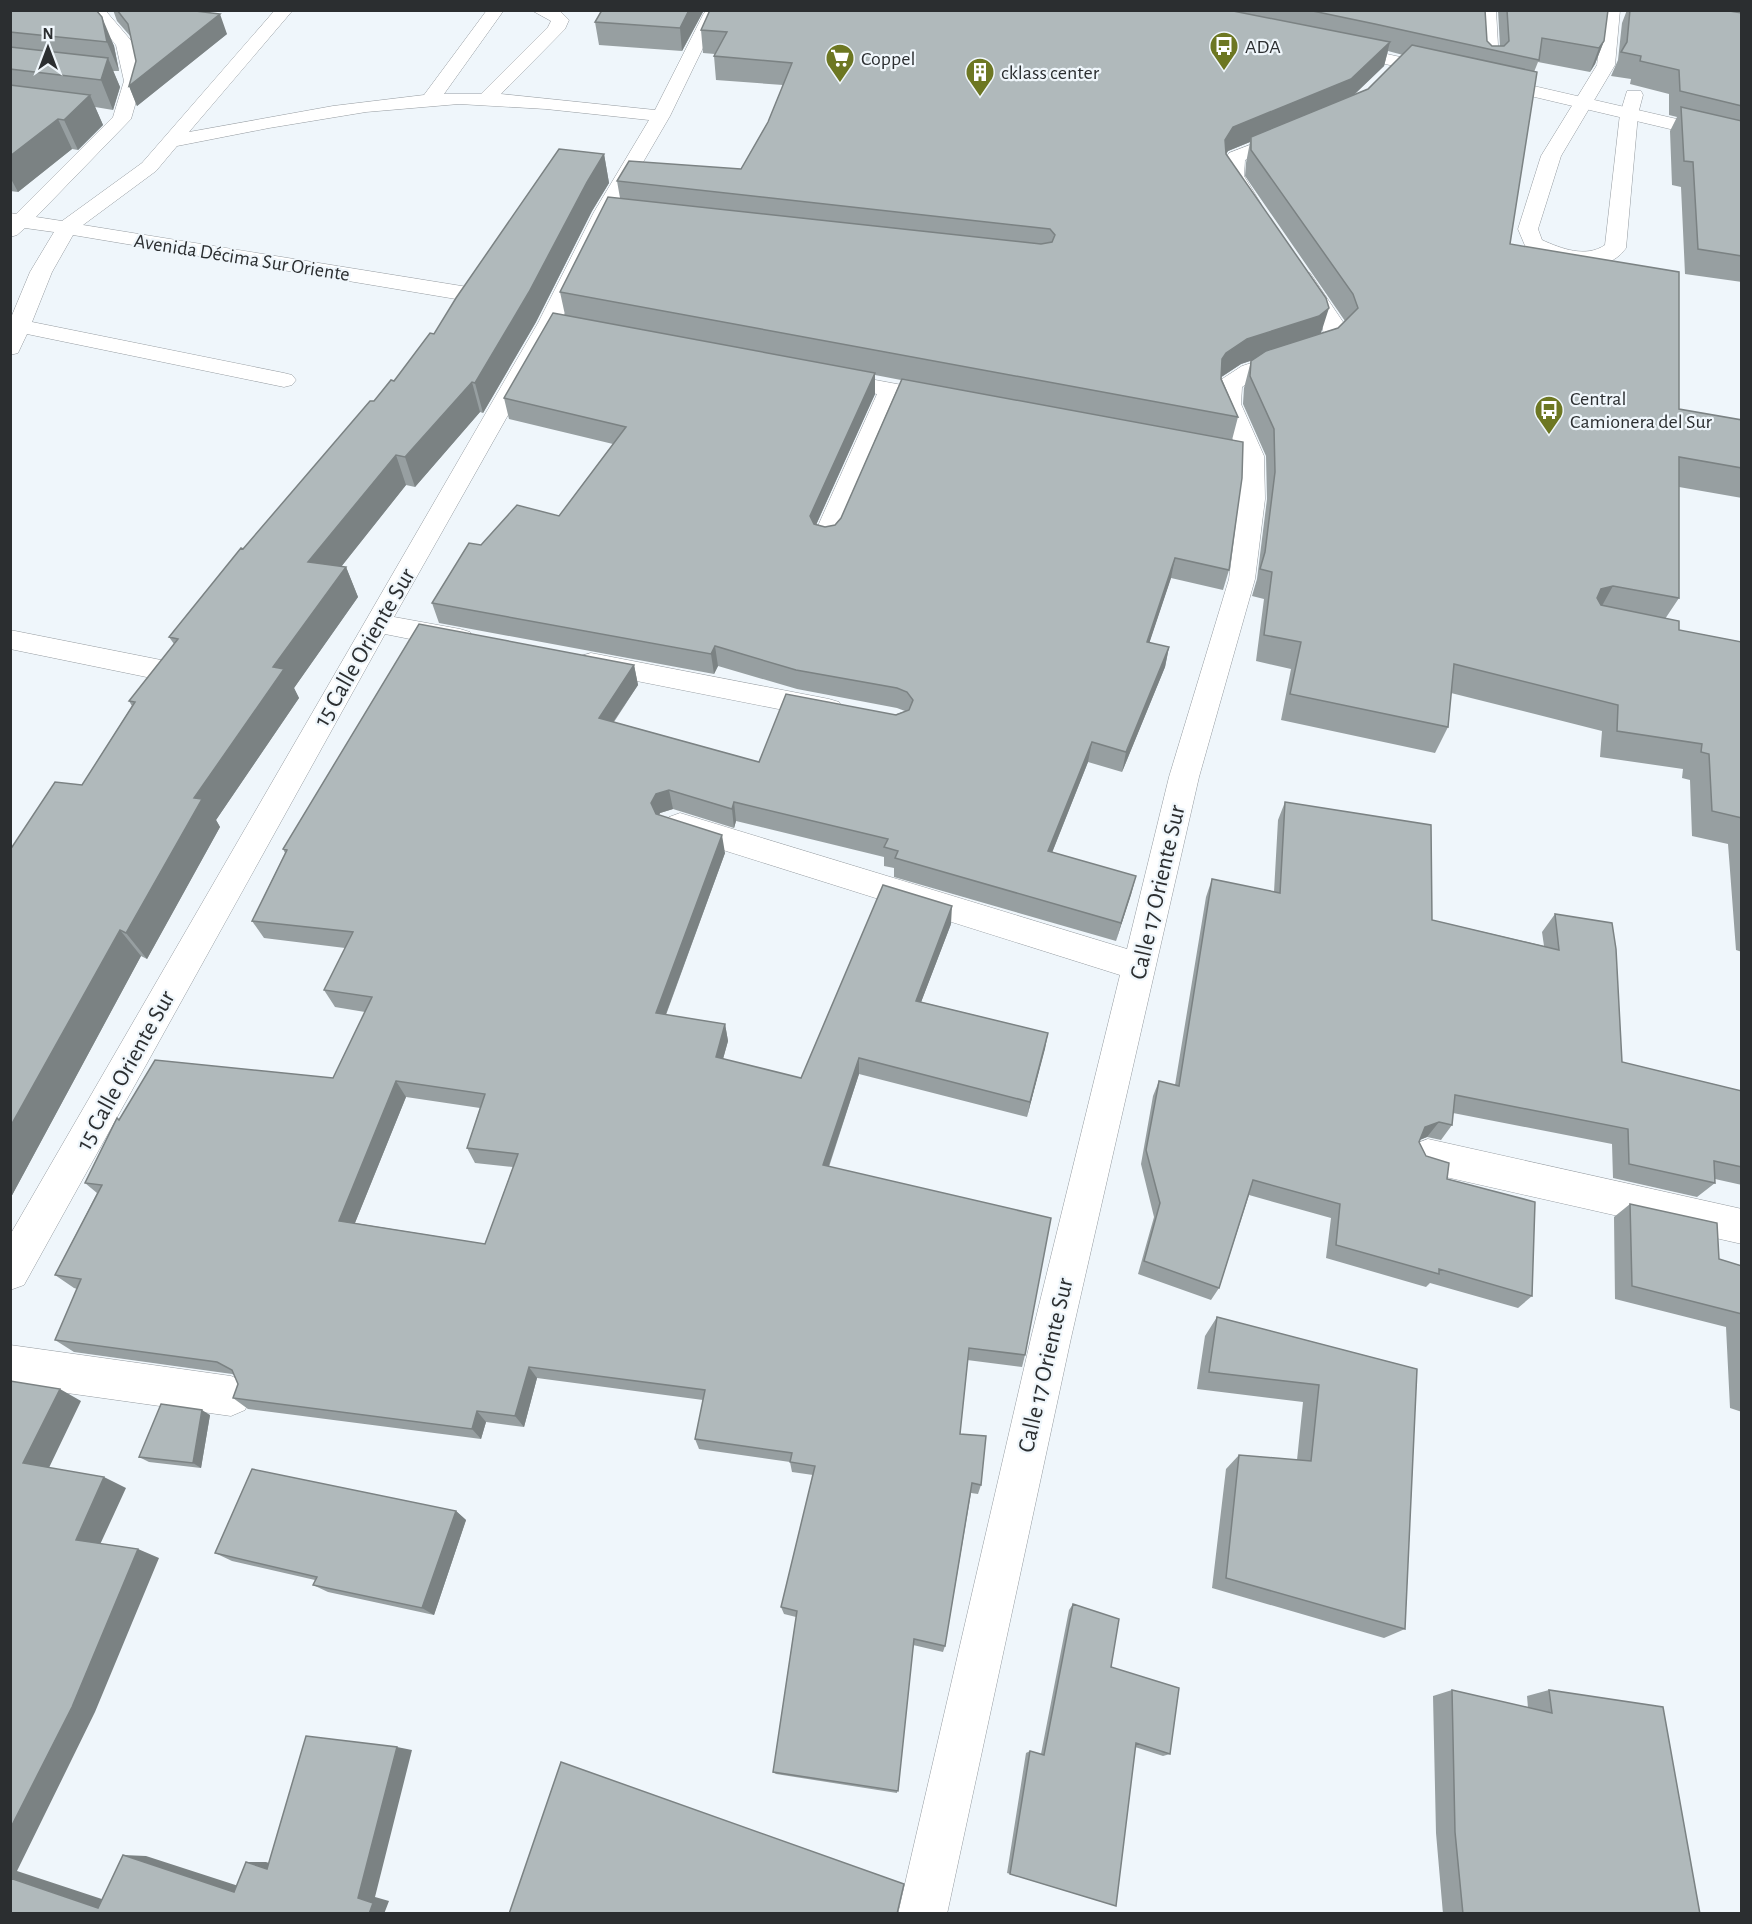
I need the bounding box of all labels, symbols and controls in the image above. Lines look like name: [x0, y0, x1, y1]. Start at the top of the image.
north arrow: [18, 18, 78, 78]
text: N: [42, 26, 54, 42]
bus stop icon: ADA: [1208, 30, 1240, 72]
place label: ADA: [1245, 37, 1281, 57]
supermarket icon: Coppel: [824, 42, 856, 84]
place label: Coppel: [861, 49, 915, 69]
building icon: cklass center: [964, 56, 996, 98]
place label: cklass center: [1001, 63, 1100, 83]
street label: Avenida Décima Sur Oriente: [133, 231, 351, 285]
place label: Central Camionera del Sur: [1570, 389, 1712, 432]
bus stop icon: Central Camionera del Sur: [1533, 394, 1565, 436]
street label: 15 Calle Oriente Sur: [310, 564, 420, 731]
street label: Calle 17 Oriente Sur: [1126, 802, 1190, 982]
street label: 15 Calle Oriente Sur: [72, 986, 180, 1154]
street label: Calle 17 Oriente Sur: [1014, 1275, 1078, 1455]

